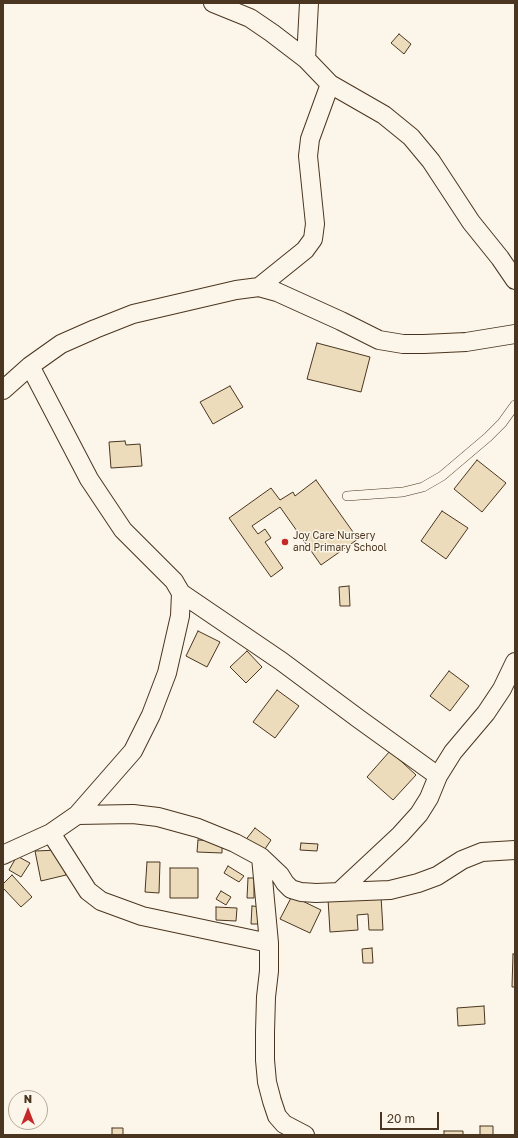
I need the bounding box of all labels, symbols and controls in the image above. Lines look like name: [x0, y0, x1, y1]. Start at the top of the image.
place label: Joy Care Nursery and Primary School: [293, 530, 387, 554]
marker: Joy Care Nursery and Primary School: [280, 537, 290, 547]
north arrow: [8, 1090, 48, 1130]
text: N: [24, 1092, 32, 1105]
scale bar: [382, 1104, 441, 1130]
text: 20 m: [387, 1111, 415, 1126]

